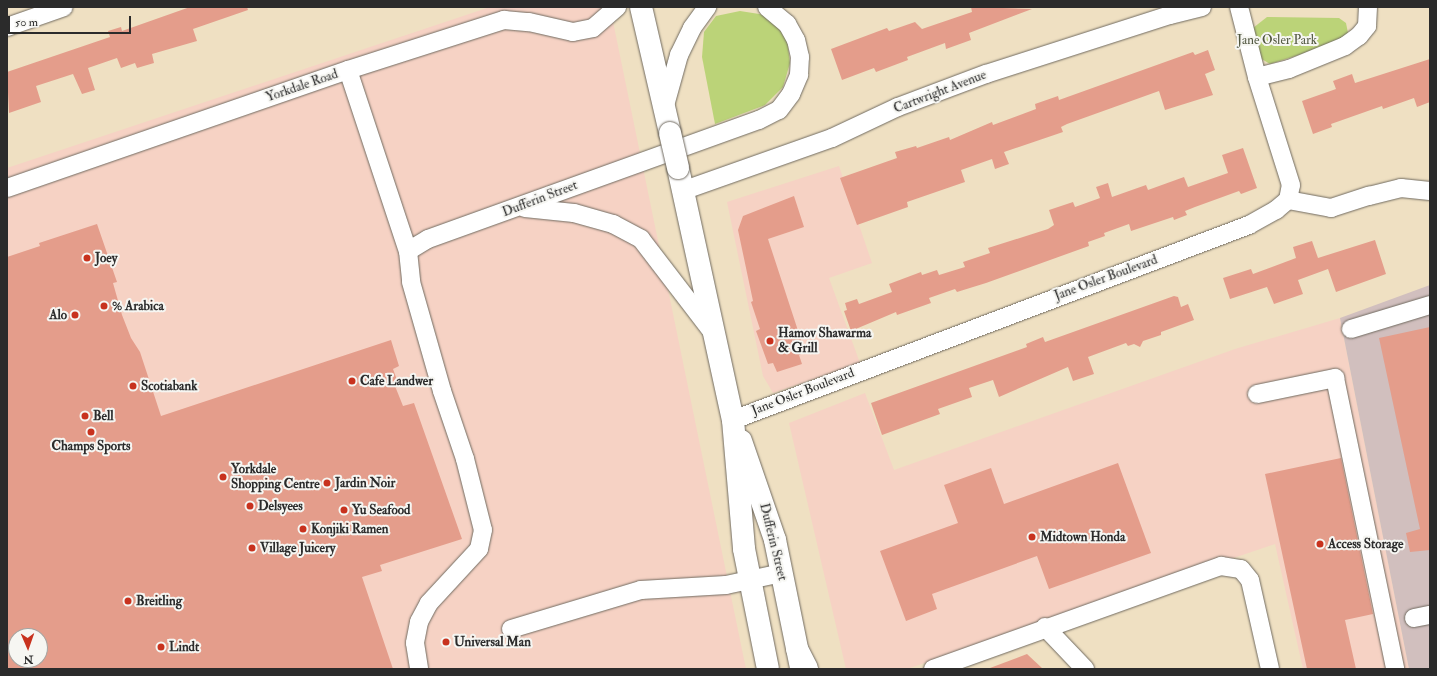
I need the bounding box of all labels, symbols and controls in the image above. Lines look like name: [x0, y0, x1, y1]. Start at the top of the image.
scale bar: [10, 8, 133, 34]
text: 50 m: [15, 15, 38, 30]
park label: Jane Osler Park: [1237, 32, 1317, 48]
street label: Yorkdale Road: [264, 66, 340, 106]
street label: Cartwright Avenue: [892, 67, 988, 117]
street label: Dufferin Street: [500, 178, 580, 220]
place label: Joey: [95, 250, 117, 266]
street label: Jane Osler Boulevard: [1052, 252, 1160, 304]
marker: Joey: [82, 253, 92, 263]
place label: % Arabica: [112, 298, 164, 314]
marker: % Arabica: [99, 301, 109, 311]
place label: Alo: [49, 307, 67, 323]
marker: Alo: [70, 310, 80, 320]
place label: Hamov Shawarma & Grill: [778, 326, 871, 357]
marker: Hamov Shawarma & Grill: [765, 336, 775, 346]
street label: Jane Osler Boulevard: [749, 365, 857, 419]
place label: Cafe Landwer: [360, 373, 433, 389]
marker: Cafe Landwer: [347, 376, 357, 386]
place label: Scotiabank: [141, 378, 197, 394]
marker: Scotiabank: [128, 381, 138, 391]
place label: Bell: [93, 408, 114, 424]
marker: Bell: [80, 411, 90, 421]
marker: Champs Sports: [86, 427, 96, 437]
place label: Champs Sports: [51, 438, 131, 454]
place label: Yorkdale Shopping Centre: [231, 462, 320, 493]
marker: Yorkdale Shopping Centre: [218, 472, 228, 482]
place label: Jardin Noir: [335, 475, 395, 491]
marker: Jardin Noir: [322, 478, 332, 488]
place label: Delsyees: [258, 498, 303, 514]
marker: Delsyees: [245, 501, 255, 511]
place label: Yu Seafood: [352, 502, 410, 518]
street label: Dufferin Street: [756, 502, 790, 582]
marker: Yu Seafood: [339, 505, 349, 515]
place label: Konjiki Ramen: [311, 521, 389, 537]
marker: Konjiki Ramen: [298, 524, 308, 534]
place label: Midtown Honda: [1040, 529, 1125, 545]
marker: Midtown Honda: [1027, 532, 1037, 542]
place label: Access Storage: [1328, 536, 1403, 552]
marker: Access Storage: [1315, 539, 1325, 549]
place label: Village Juicery: [260, 540, 336, 556]
marker: Village Juicery: [247, 543, 257, 553]
place label: Breitling: [136, 593, 182, 609]
marker: Breitling: [123, 596, 133, 606]
north arrow: [8, 628, 48, 668]
place label: Universal Man: [454, 634, 531, 650]
marker: Universal Man: [441, 637, 451, 647]
place label: Lindt: [169, 639, 199, 655]
marker: Lindt: [156, 642, 166, 652]
text: N: [23, 653, 34, 666]

